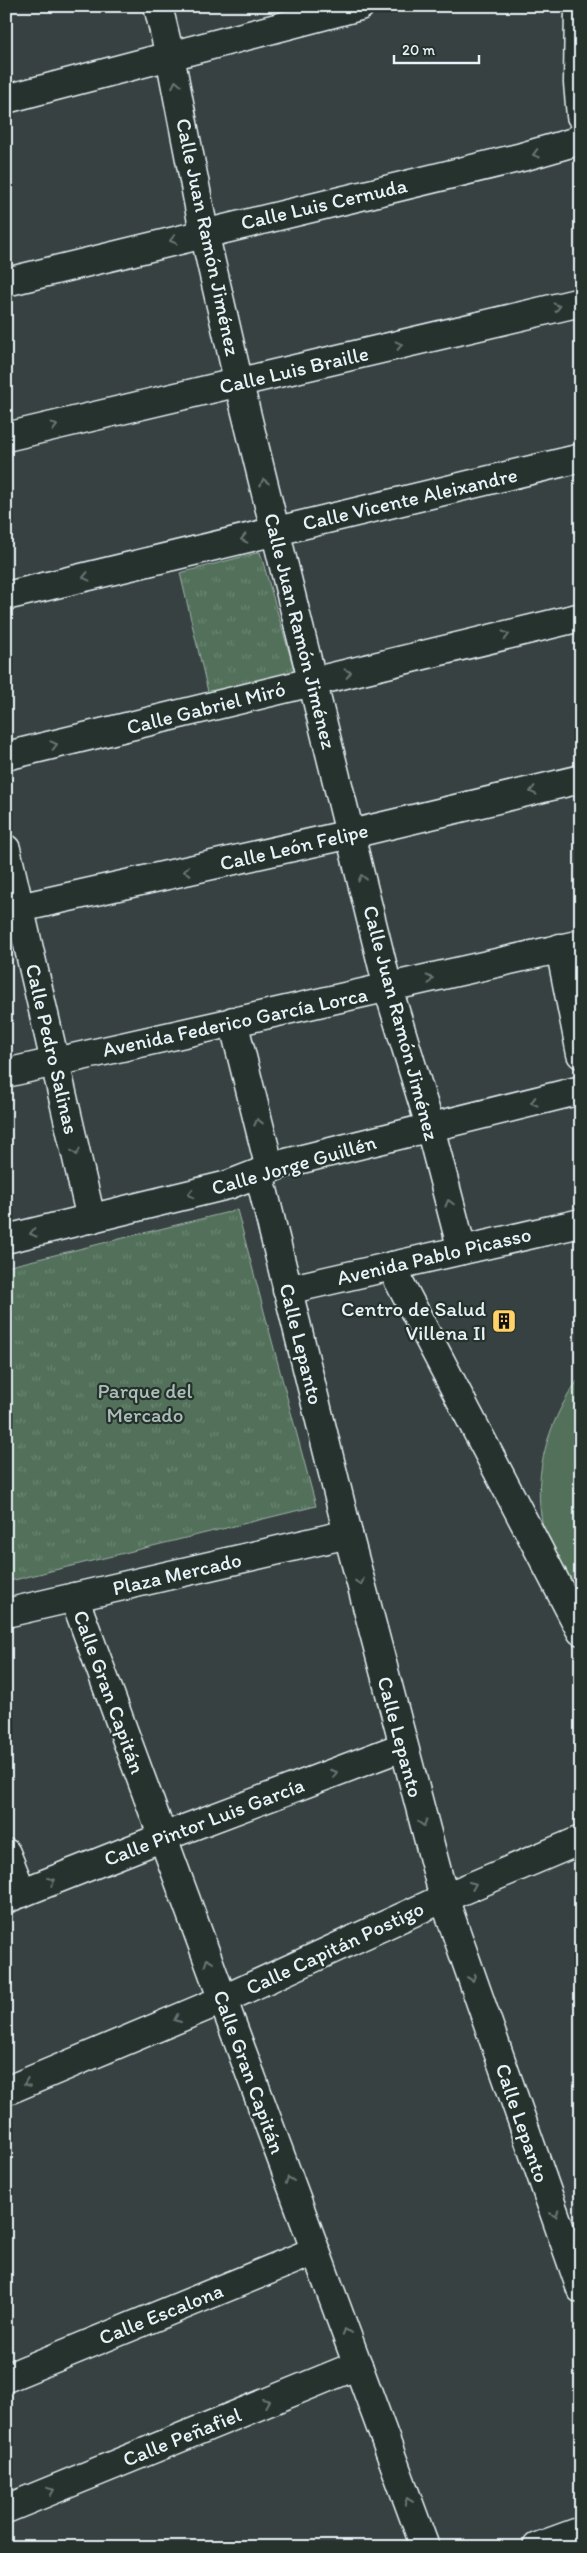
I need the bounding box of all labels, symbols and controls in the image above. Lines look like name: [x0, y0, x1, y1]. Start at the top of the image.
scale bar: [394, 32, 480, 64]
text: 20 m: [402, 41, 436, 59]
one-way arrow: [171, 80, 181, 89]
street label: Calle Juan Ramón Jiménez: [171, 116, 246, 358]
one-way arrow: [531, 148, 540, 159]
street label: Calle Luis Cernuda: [238, 172, 410, 235]
one-way arrow: [169, 234, 178, 245]
one-way arrow: [553, 302, 562, 313]
street label: Calle Luis Braille: [217, 340, 371, 399]
one-way arrow: [395, 340, 404, 351]
one-way arrow: [49, 421, 58, 432]
street label: Calle Vicente Aleixandre: [300, 462, 520, 535]
one-way arrow: [259, 479, 269, 487]
street label: Calle Juan Ramón Jiménez: [259, 510, 342, 752]
one-way arrow: [240, 533, 248, 544]
one-way arrow: [82, 571, 90, 581]
one-way arrow: [501, 630, 510, 641]
one-way arrow: [343, 668, 352, 679]
street label: Calle Gabriel Miró: [124, 676, 288, 739]
one-way arrow: [49, 740, 58, 751]
one-way arrow: [529, 785, 538, 796]
street label: Calle León Felipe: [217, 817, 371, 876]
one-way arrow: [183, 865, 192, 876]
one-way arrow: [357, 873, 368, 882]
street label: Calle Juan Ramón Jiménez: [358, 903, 445, 1144]
street label: Calle Pedro Salinas: [21, 961, 84, 1136]
one-way arrow: [425, 974, 434, 985]
street label: Avenida Federico García Lorca: [100, 981, 370, 1062]
one-way arrow: [529, 1096, 538, 1107]
one-way arrow: [253, 1117, 264, 1126]
street label: Calle Jorge Guillén: [209, 1129, 379, 1200]
one-way arrow: [70, 1148, 81, 1157]
one-way arrow: [187, 1188, 196, 1199]
one-way arrow: [445, 1200, 455, 1208]
street label: Avenida Pablo Picasso: [334, 1221, 533, 1290]
one-way arrow: [29, 1227, 38, 1238]
street label: Calle Lepanto: [274, 1281, 329, 1407]
place label: Centro de Salud Villena II: [341, 1296, 487, 1345]
building icon: Centro de Salud Villena II: [491, 1308, 517, 1334]
park label: Parque del Mercado: [97, 1378, 193, 1427]
street label: Plaza Mercado: [110, 1547, 244, 1600]
one-way arrow: [354, 1577, 365, 1586]
street label: Calle Gran Capitán: [68, 1607, 151, 1777]
street label: Calle Lepanto: [372, 1674, 429, 1800]
one-way arrow: [329, 1769, 338, 1779]
street label: Calle Pintor Luis García: [100, 1772, 307, 1871]
one-way arrow: [418, 1819, 428, 1827]
one-way arrow: [47, 1877, 55, 1887]
one-way arrow: [468, 1881, 477, 1892]
street label: Calle Capitán Postigo: [242, 1895, 428, 2000]
one-way arrow: [204, 1958, 214, 1967]
one-way arrow: [466, 1974, 476, 1982]
street label: Calle Gran Capitán: [208, 1987, 291, 2157]
one-way arrow: [173, 2013, 182, 2024]
street label: Calle Lepanto: [490, 2060, 555, 2186]
one-way arrow: [23, 2076, 32, 2087]
one-way arrow: [285, 2176, 295, 2185]
one-way arrow: [549, 2210, 559, 2218]
street label: Calle Escalona: [95, 2277, 227, 2350]
one-way arrow: [341, 2328, 352, 2337]
one-way arrow: [261, 2398, 270, 2409]
street label: Calle Peñafiel: [119, 2401, 245, 2472]
one-way arrow: [46, 2487, 55, 2497]
one-way arrow: [404, 2497, 414, 2506]

